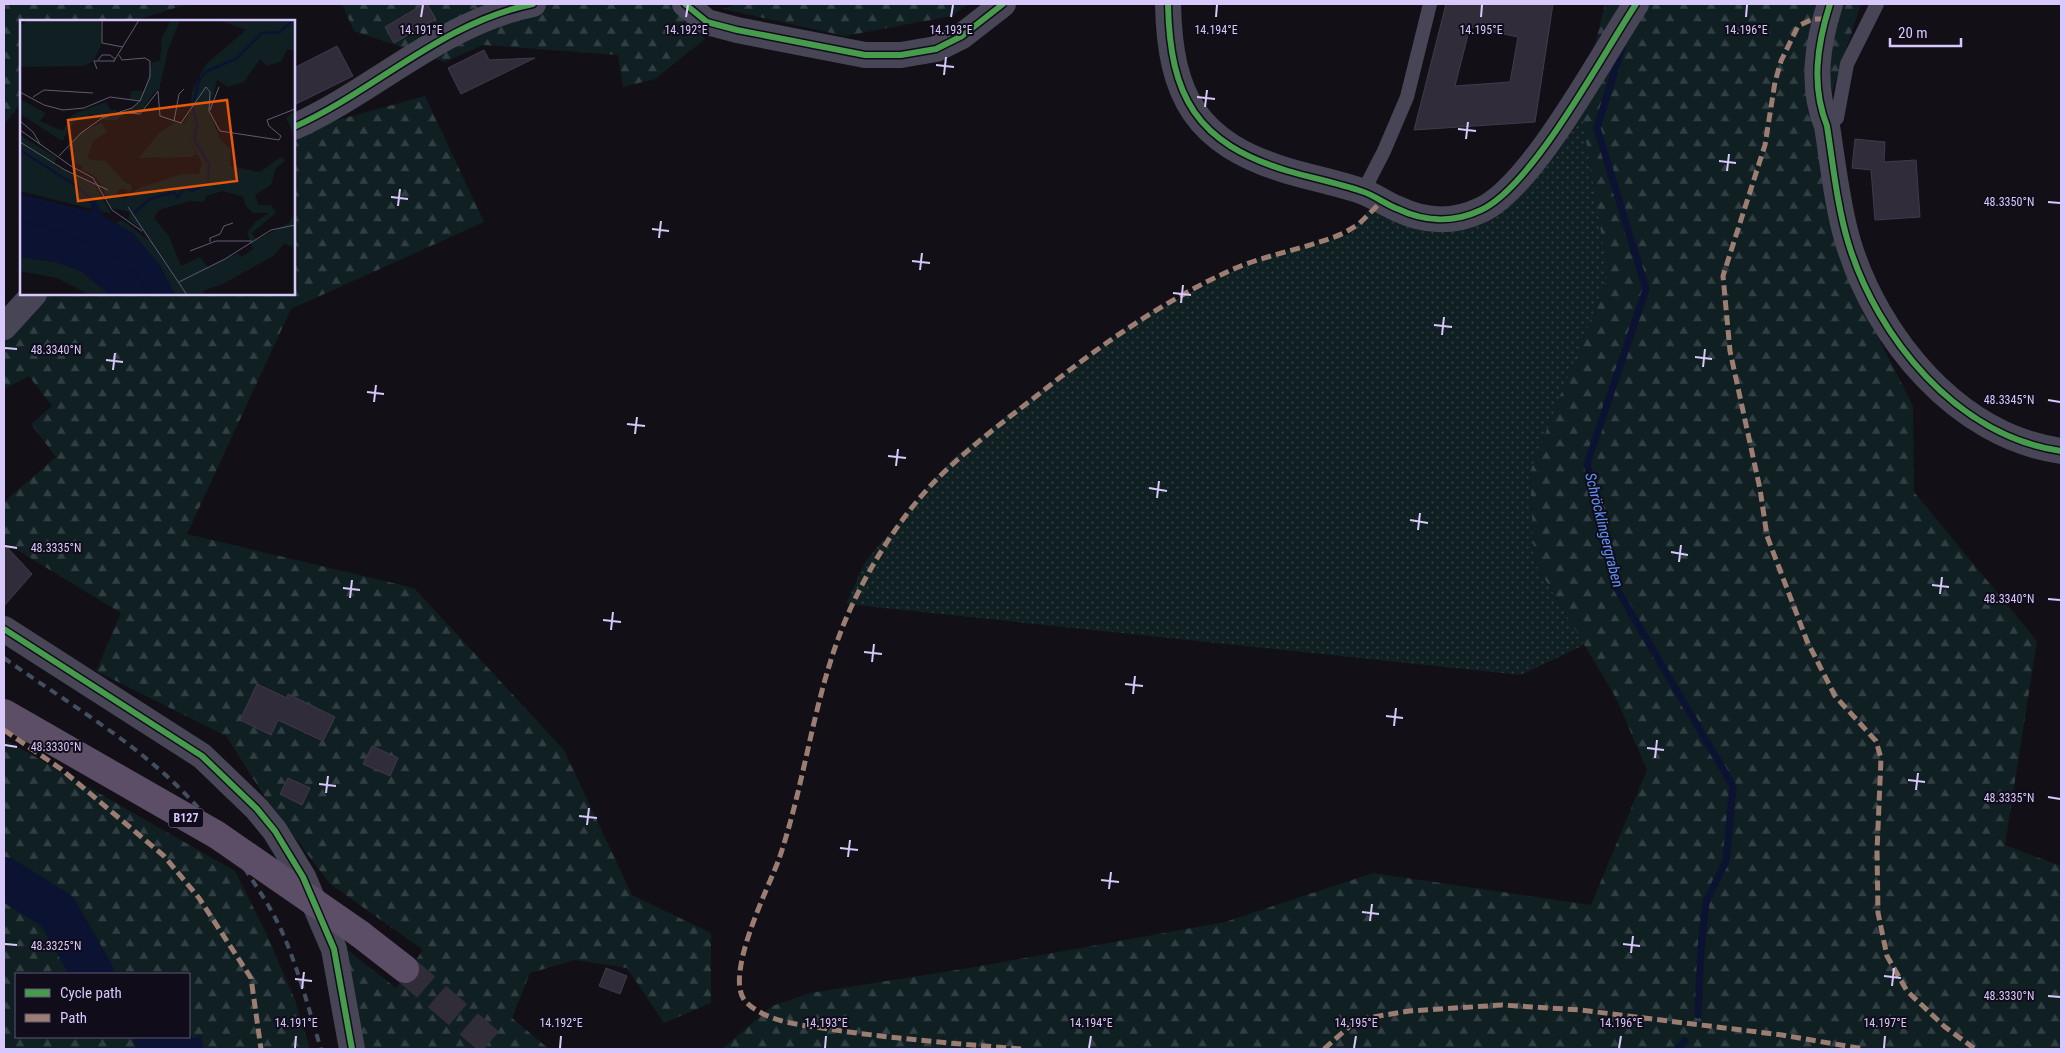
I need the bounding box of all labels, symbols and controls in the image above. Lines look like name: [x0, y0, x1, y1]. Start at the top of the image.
scale bar: [1890, 15, 1961, 47]
inset map: [20, 20, 295, 295]
text: 14.191°E: [399, 23, 443, 37]
text: 14.192°E: [664, 23, 708, 37]
text: 14.193°E: [929, 23, 973, 37]
text: 14.194°E: [1194, 23, 1238, 37]
text: 14.195°E: [1459, 23, 1503, 37]
text: 14.196°E: [1724, 23, 1768, 37]
text: 20 m: [1898, 24, 1928, 42]
text: 48.3350°N: [1984, 195, 2034, 209]
text: 48.3340°N: [31, 343, 81, 357]
text: 48.3345°N: [1984, 393, 2034, 407]
water label: Schröcklingergraben: [1581, 471, 1627, 589]
text: 48.3335°N: [31, 541, 81, 555]
text: 48.3340°N: [1984, 592, 2034, 606]
text: 48.3330°N: [31, 740, 81, 754]
text: 48.3335°N: [1984, 791, 2034, 805]
road number: B127: [168, 808, 204, 828]
text: 48.3325°N: [31, 939, 81, 953]
legend: [15, 973, 190, 1038]
text: Cycle path: [60, 984, 122, 1002]
text: 48.3330°N: [1984, 989, 2034, 1003]
text: Path: [60, 1009, 87, 1027]
text: 14.191°E: [274, 1016, 318, 1030]
text: 14.192°E: [539, 1016, 583, 1030]
text: 14.193°E: [804, 1016, 848, 1030]
text: 14.194°E: [1069, 1016, 1113, 1030]
text: 14.195°E: [1334, 1016, 1378, 1030]
text: 14.196°E: [1599, 1016, 1643, 1030]
text: 14.197°E: [1863, 1016, 1907, 1030]

